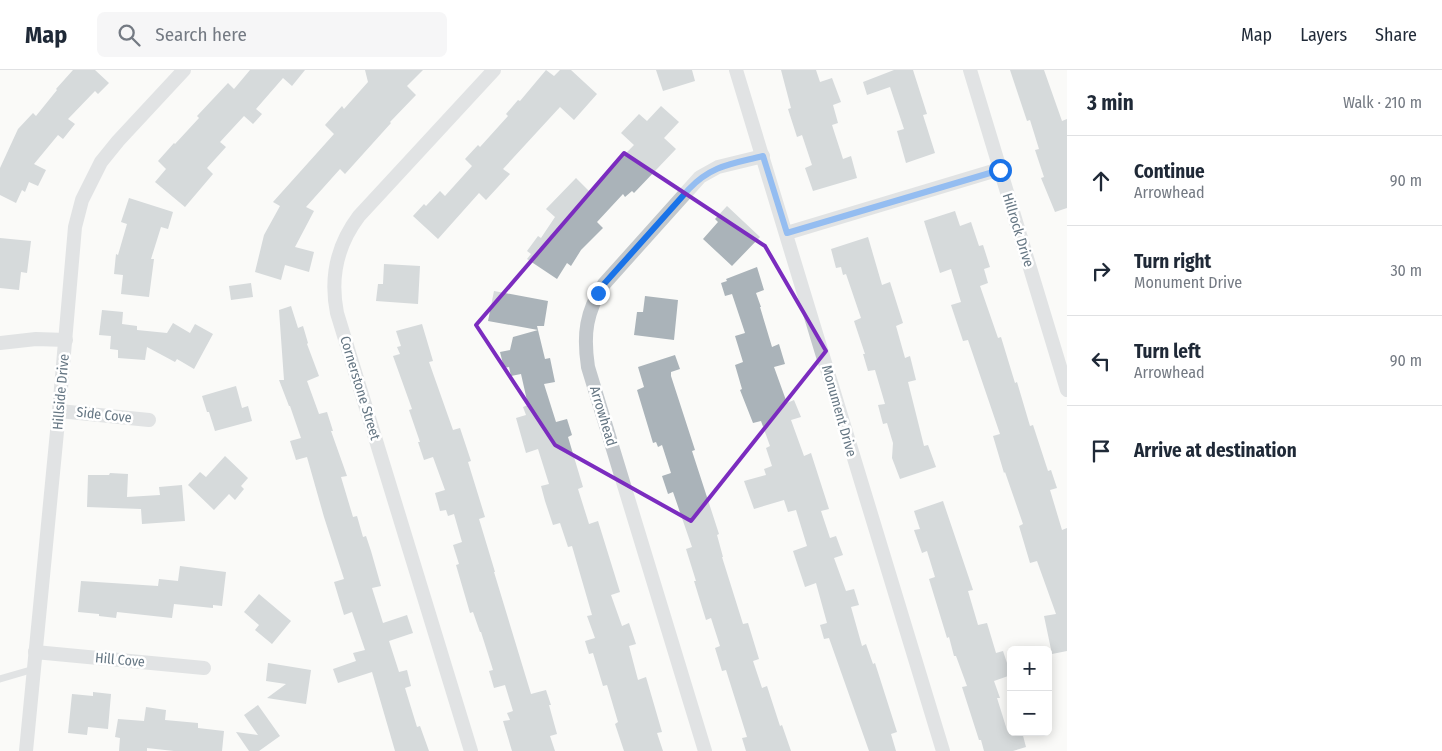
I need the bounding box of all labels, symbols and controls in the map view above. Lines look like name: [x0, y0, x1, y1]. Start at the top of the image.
search box: [97, 12, 447, 57]
text: Map: [25, 21, 67, 49]
icon: search: [115, 21, 143, 49]
text: Search here: [155, 23, 247, 46]
text: Map: [1241, 24, 1272, 46]
text: Layers: [1300, 24, 1347, 46]
text: Share: [1375, 24, 1417, 46]
text: 3 min: [1087, 90, 1134, 116]
text: Walk · 210 m: [1343, 93, 1422, 112]
route start: [989, 159, 1012, 182]
text: Continue: [1134, 160, 1205, 183]
icon: ahead: [1087, 167, 1115, 195]
text: 90 m: [1390, 171, 1422, 190]
text: Arrowhead: [1134, 183, 1205, 202]
street label: Hillrock Drive: [999, 191, 1037, 269]
text: Turn right: [1134, 250, 1211, 273]
icon: right: [1087, 257, 1115, 285]
text: 30 m: [1390, 261, 1422, 280]
text: Monument Drive: [1134, 273, 1242, 292]
route end: [587, 282, 610, 305]
street label: Cornerstone Street: [336, 334, 384, 442]
text: Turn left: [1134, 340, 1201, 363]
icon: left: [1087, 347, 1115, 375]
text: 90 m: [1390, 351, 1422, 370]
street label: Hillside Drive: [49, 353, 73, 431]
street label: Monument Drive: [818, 363, 860, 459]
text: Arrowhead: [1134, 363, 1205, 382]
street label: Arrowhead: [586, 384, 620, 448]
street label: Side Cove: [76, 404, 133, 426]
icon: arrive: [1087, 437, 1115, 465]
text: Arrive at destination: [1134, 439, 1297, 462]
map controls: [1007, 646, 1052, 736]
button: +: [1007, 646, 1052, 691]
street label: Hill Cove: [94, 649, 146, 671]
button: −: [1007, 691, 1052, 736]

